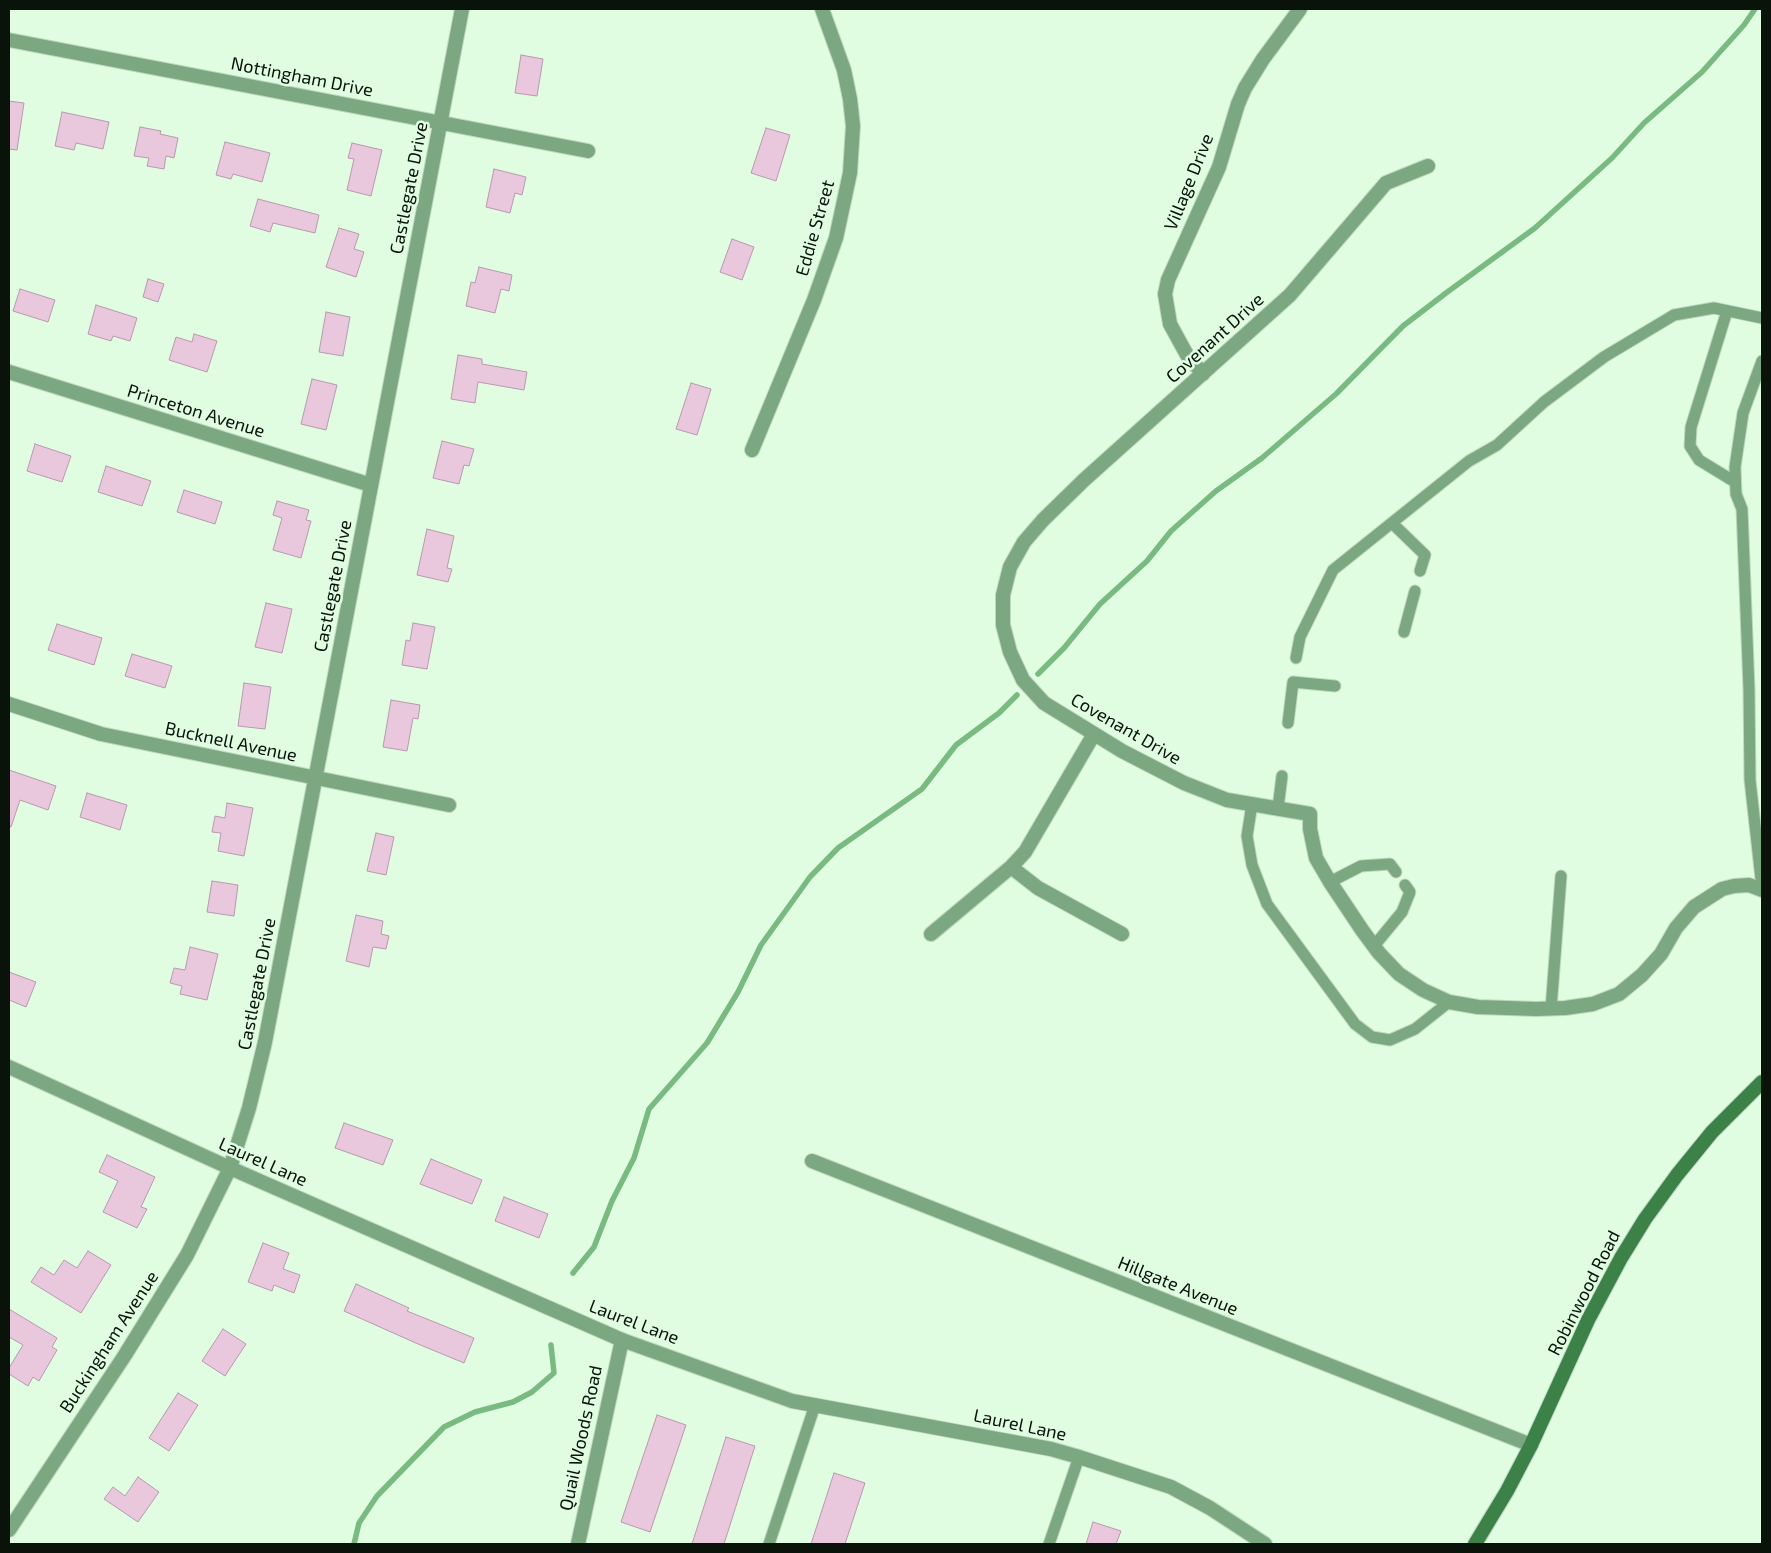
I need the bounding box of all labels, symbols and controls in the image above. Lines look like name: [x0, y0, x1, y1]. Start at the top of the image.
street label: Nottingham Drive: [229, 53, 375, 101]
street label: Castlegate Drive: [386, 120, 432, 256]
street label: Village Drive: [1160, 130, 1218, 234]
street label: Eddie Street: [791, 178, 839, 278]
street label: Covenant Drive: [1162, 289, 1268, 387]
street label: Princeton Avenue: [124, 380, 268, 442]
street label: Castlegate Drive: [310, 518, 356, 654]
street label: Covenant Drive: [1067, 689, 1185, 769]
street label: Bucknell Avenue: [163, 717, 299, 767]
street label: Castlegate Drive: [234, 916, 280, 1052]
street label: Laurel Lane: [215, 1133, 311, 1191]
street label: Robinwood Road: [1543, 1227, 1625, 1359]
street label: Hillgate Avenue: [1115, 1252, 1241, 1320]
street label: Buckingham Avenue: [55, 1267, 163, 1417]
street label: Laurel Lane: [586, 1295, 682, 1349]
street label: Quail Woods Road: [555, 1363, 607, 1513]
street label: Laurel Lane: [971, 1405, 1069, 1445]

